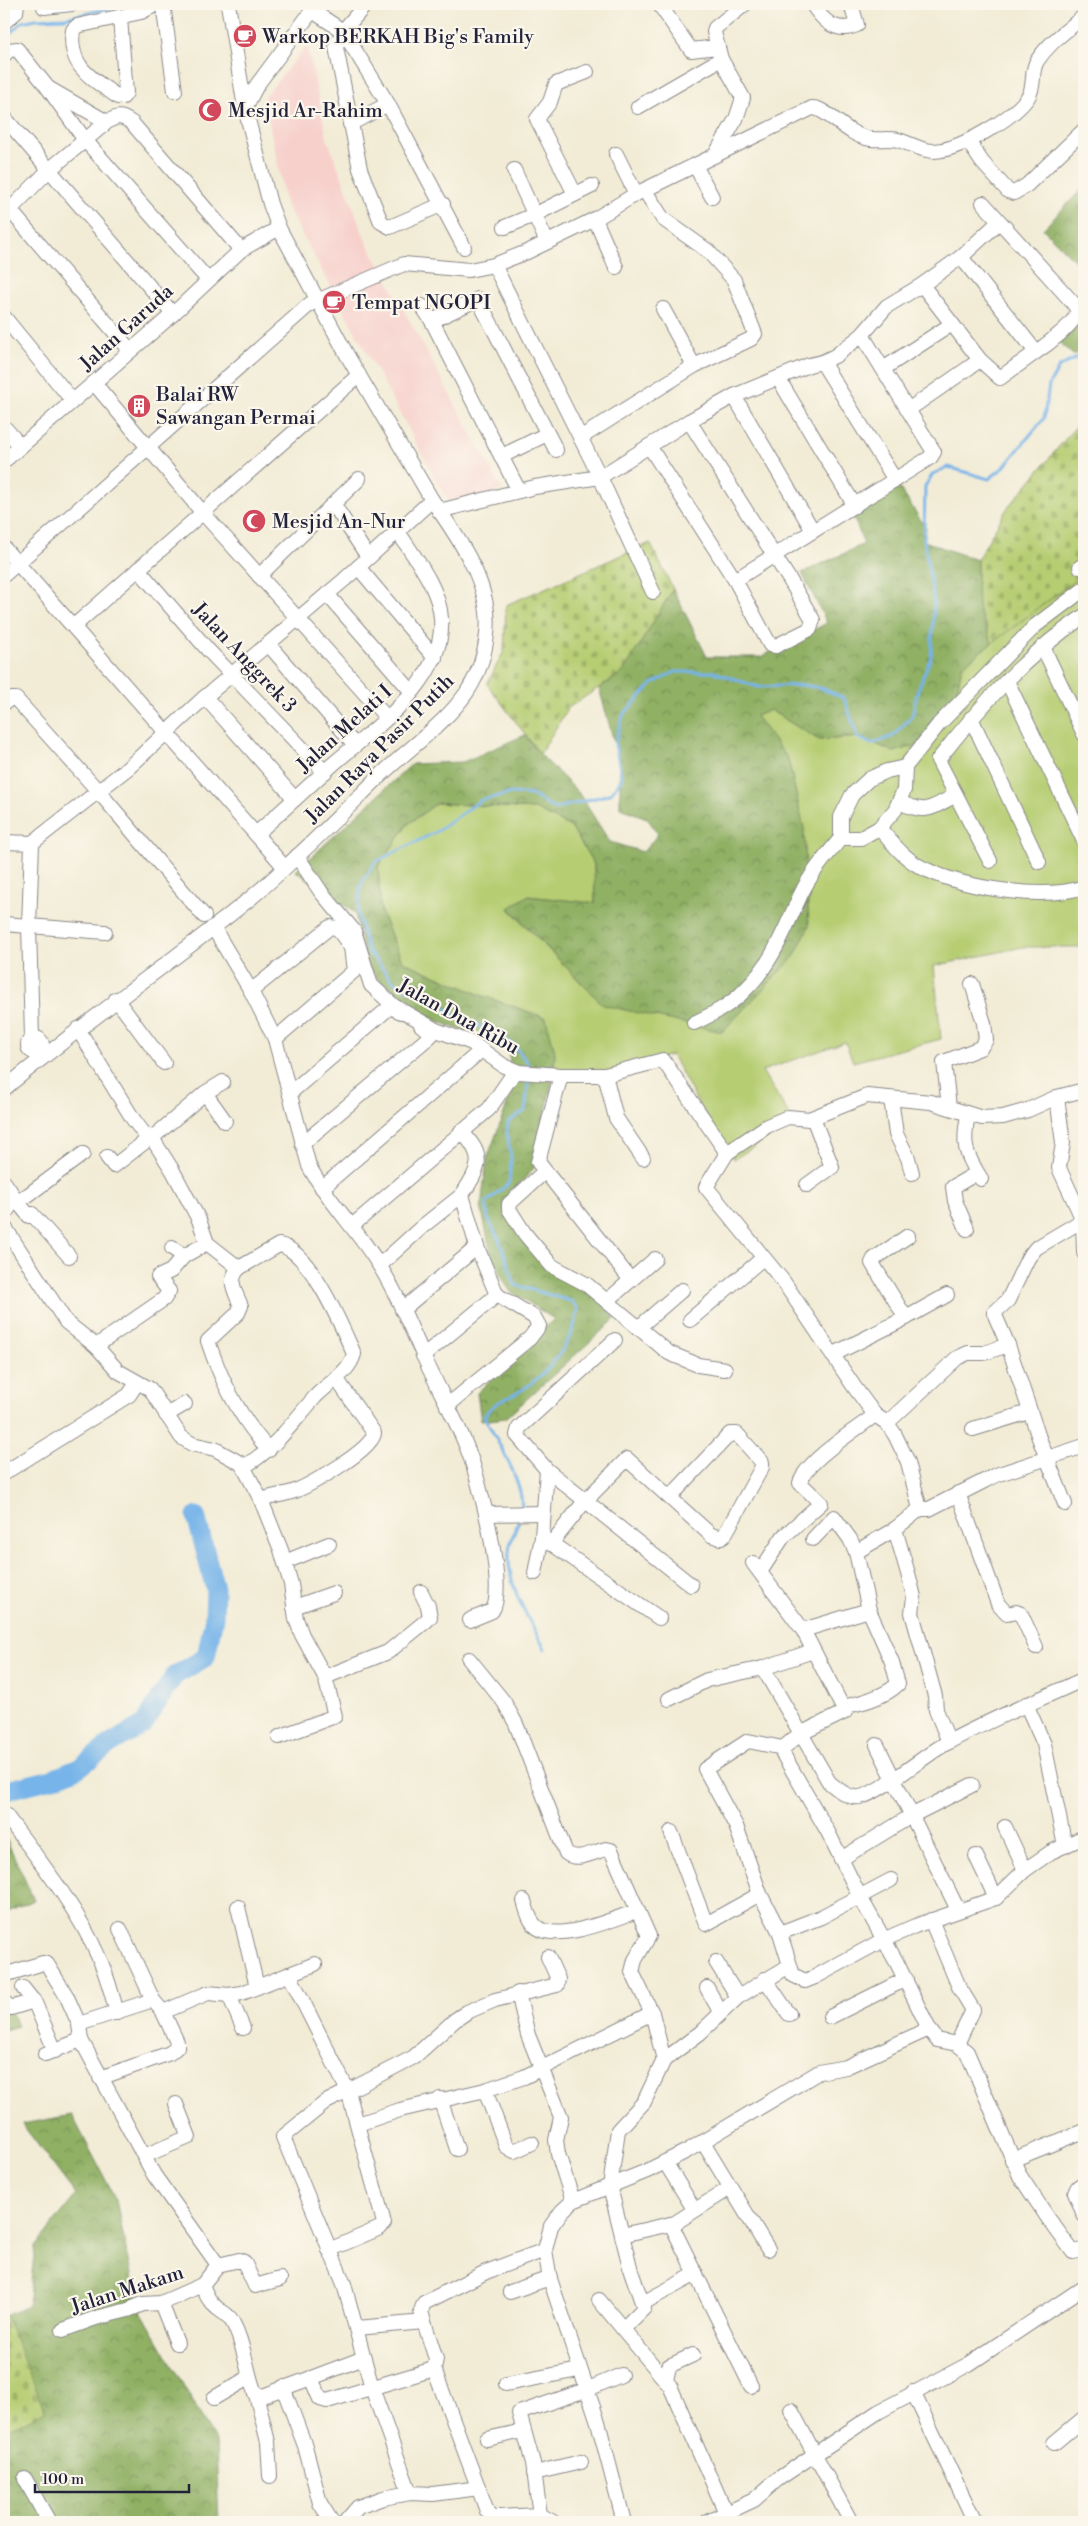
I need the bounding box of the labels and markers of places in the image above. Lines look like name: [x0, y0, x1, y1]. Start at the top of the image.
cafe icon: Warkop BERKAH Big's Family: [232, 23, 258, 49]
place label: Warkop BERKAH Big's Family: [261, 25, 534, 50]
mosque icon: Mesjid Ar-Rahim: [197, 97, 223, 123]
place label: Mesjid Ar-Rahim: [228, 99, 383, 124]
cafe icon: Tempat NGOPI: [321, 289, 347, 315]
place label: Tempat NGOPI: [352, 291, 491, 316]
place label: Balai RW Sawangan Permai: [155, 383, 316, 431]
building icon: Balai RW Sawangan Permai: [126, 393, 152, 419]
mosque icon: Mesjid An-Nur: [241, 508, 267, 534]
place label: Mesjid An-Nur: [272, 510, 406, 535]

